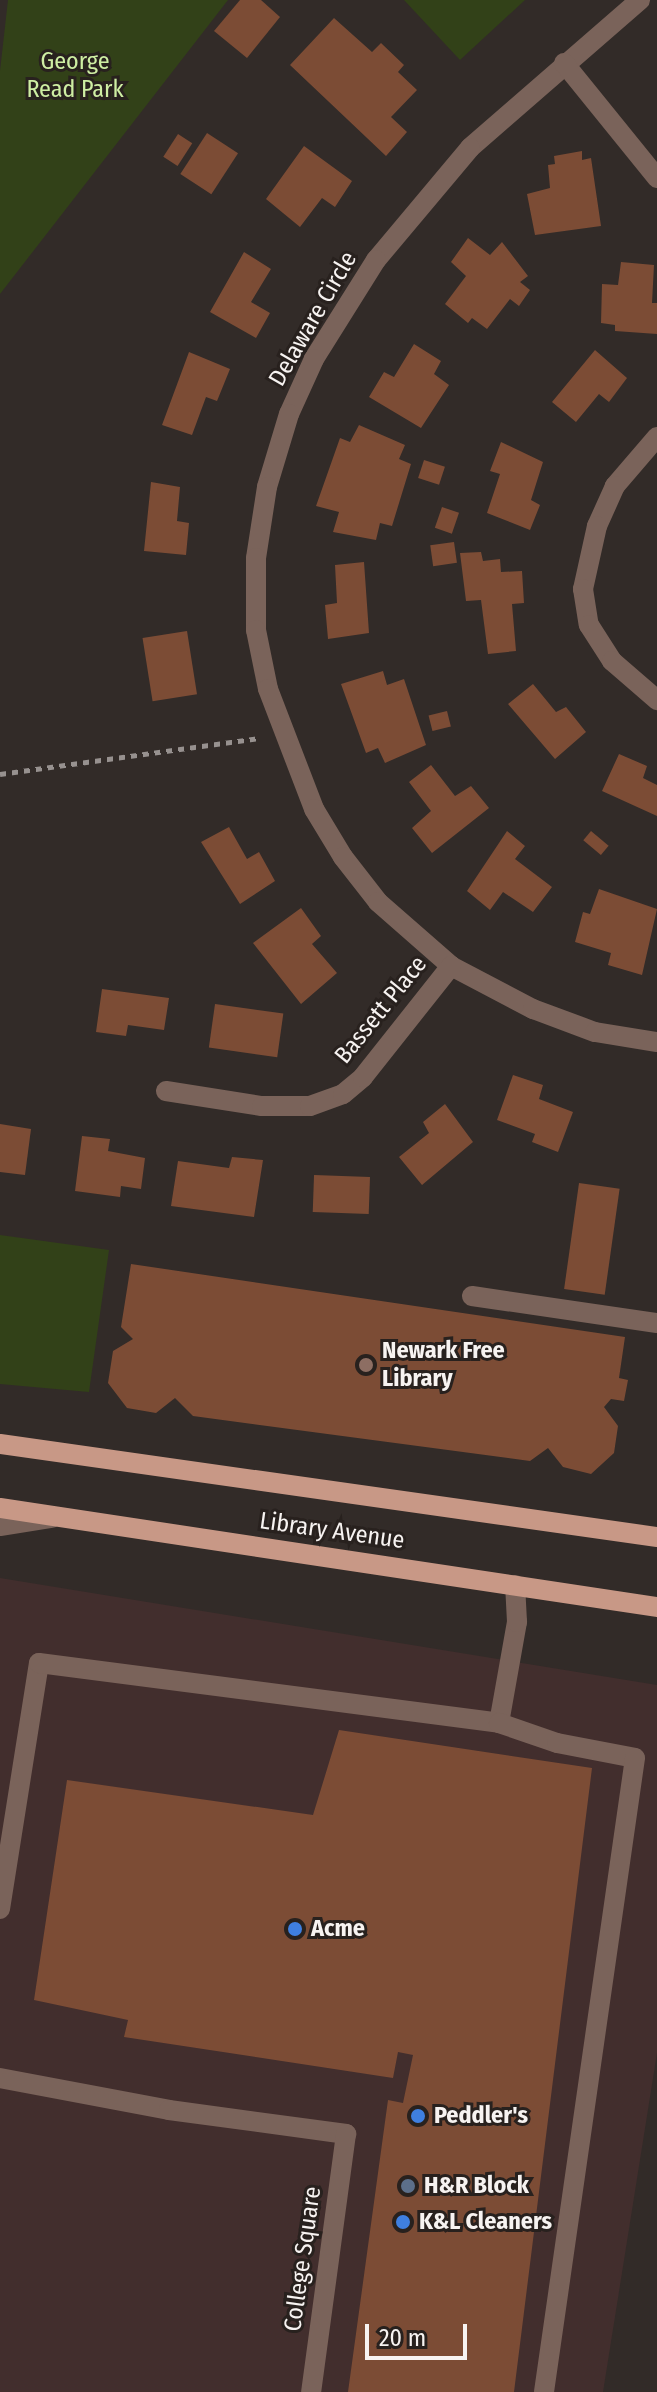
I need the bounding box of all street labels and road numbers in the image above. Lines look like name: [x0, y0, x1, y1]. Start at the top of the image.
street label: Delaware Circle: [263, 247, 363, 391]
street label: Bassett Place: [329, 950, 433, 1070]
street label: Library Avenue: [258, 1507, 406, 1555]
street label: College Square: [279, 2185, 327, 2333]

